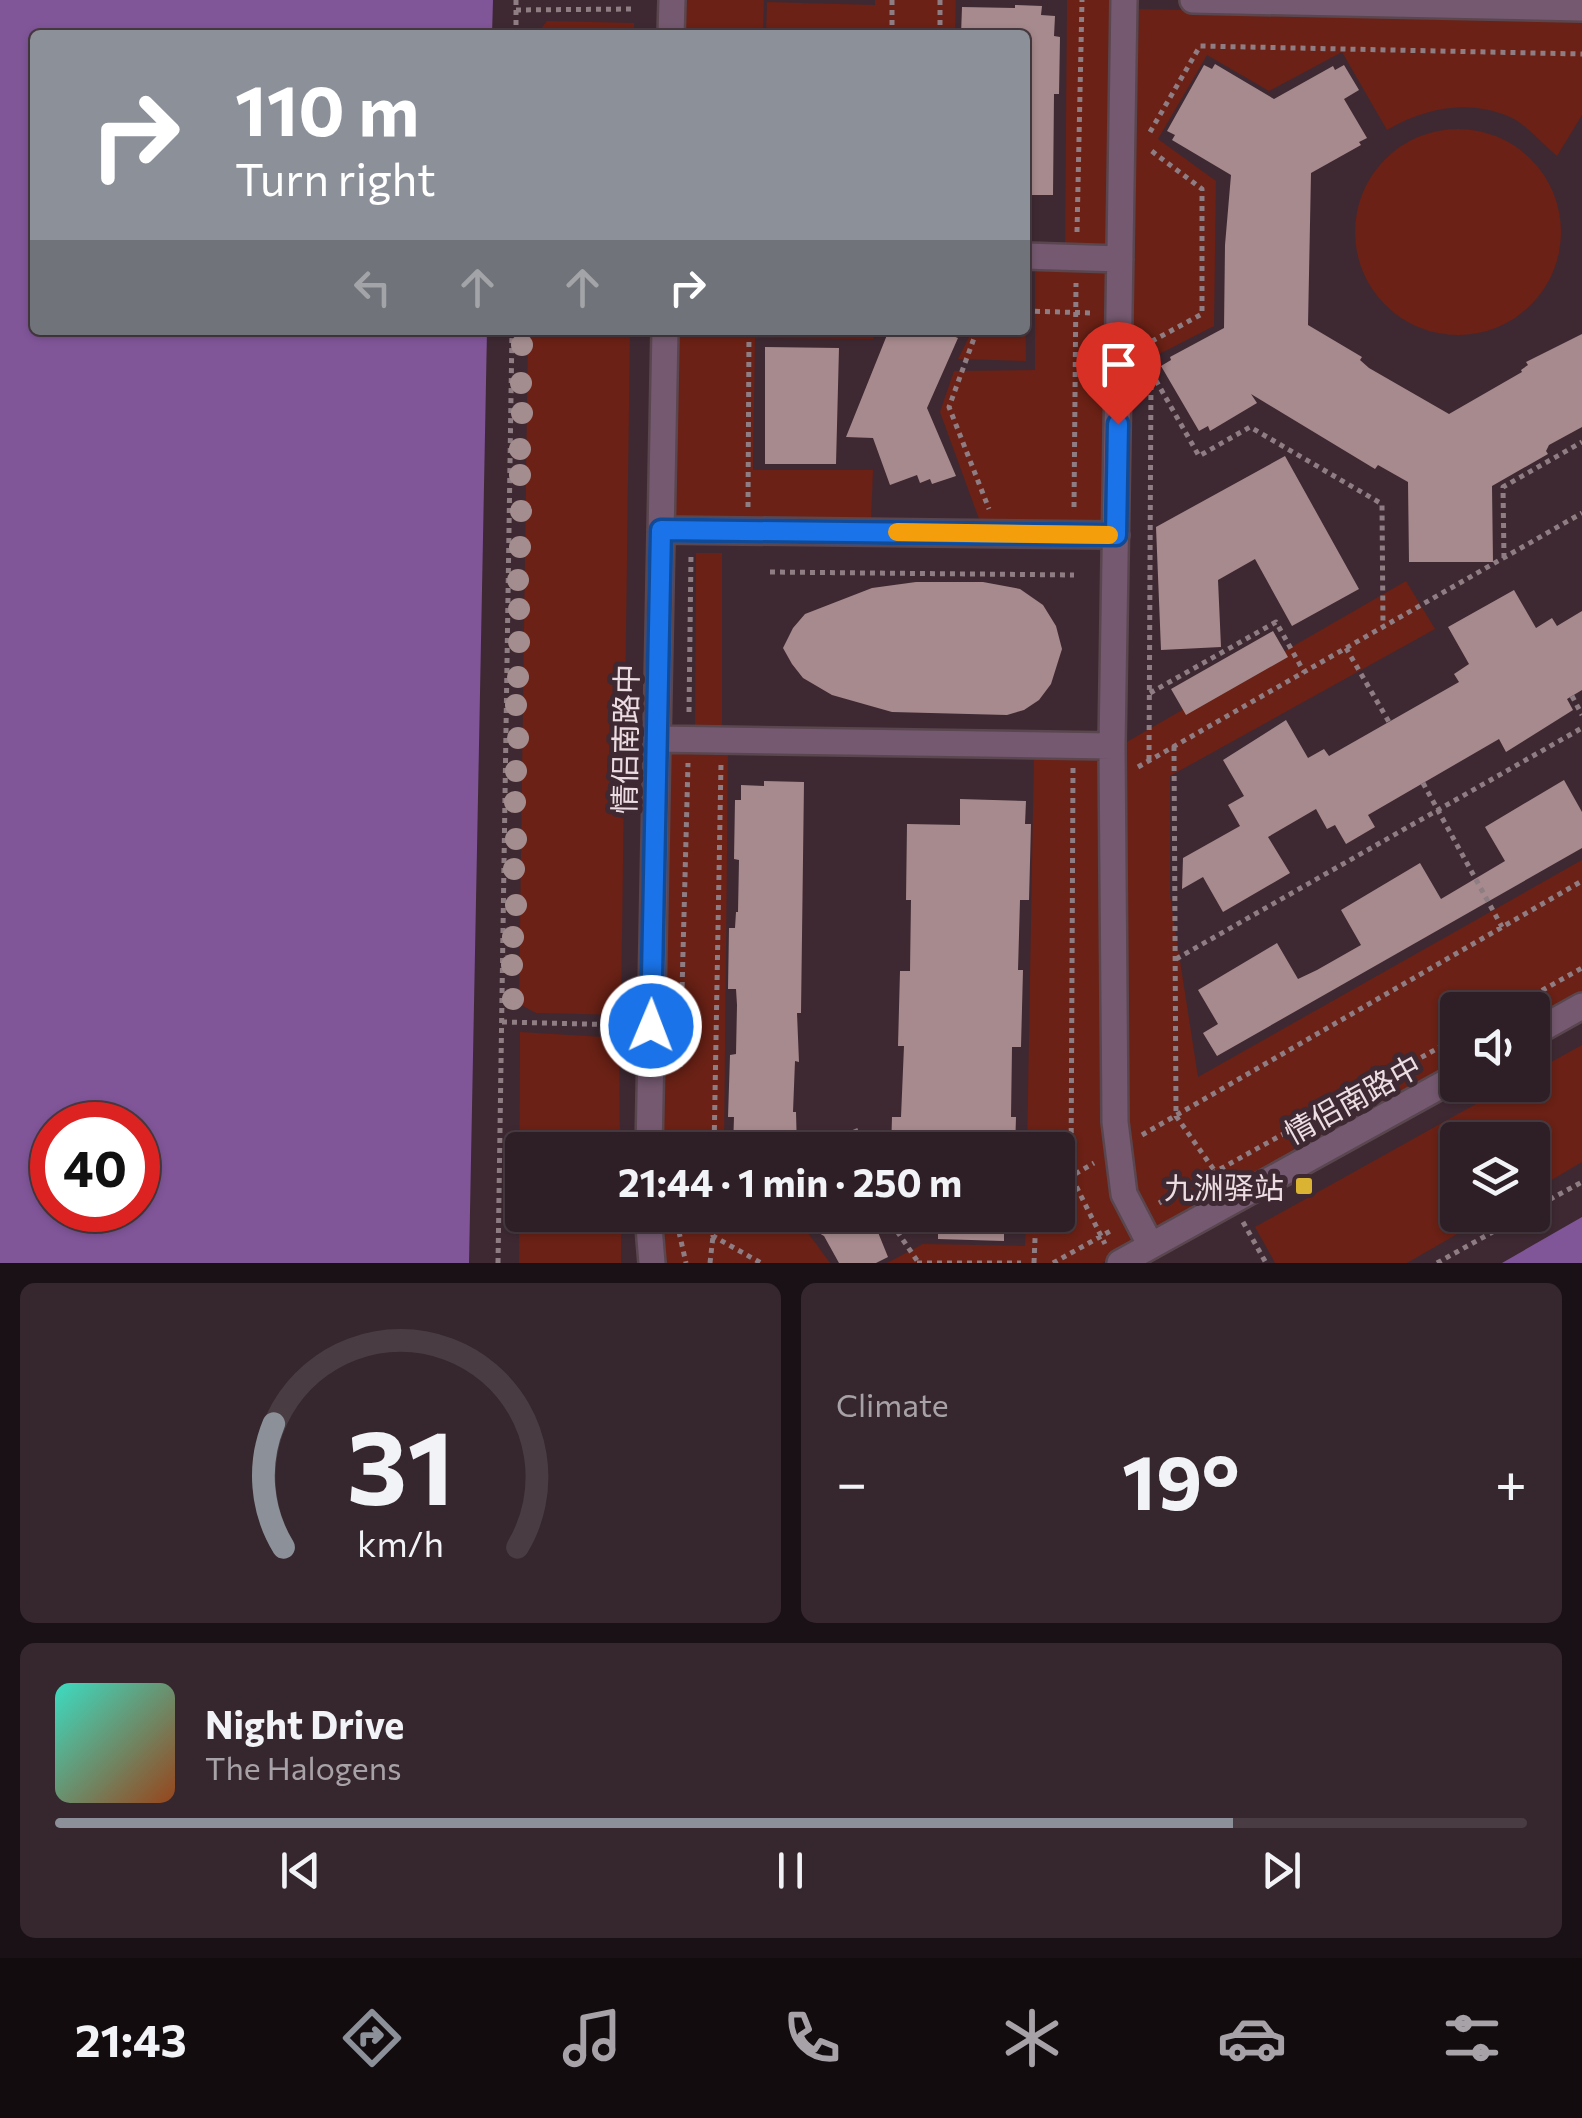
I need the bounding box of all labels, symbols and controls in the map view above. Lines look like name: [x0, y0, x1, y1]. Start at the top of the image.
text: 110 m: [235, 65, 419, 150]
icon: right: [70, 70, 200, 200]
text: Turn right: [235, 150, 436, 205]
icon: left: [345, 260, 400, 315]
icon: ahead: [450, 260, 505, 315]
icon: ahead: [555, 260, 610, 315]
icon: right: [660, 260, 715, 315]
pin: [1076, 322, 1161, 425]
icon: arrive: [1091, 337, 1146, 392]
street label: 情侣南路中: [604, 664, 644, 814]
position arrow: [599, 974, 703, 1078]
map controls: [1440, 992, 1550, 1232]
button: sound: [1440, 992, 1550, 1102]
street label: 情侣南路中: [1277, 1045, 1427, 1151]
speed limit sign: 40: [30, 1102, 160, 1232]
button: layers: [1440, 1122, 1550, 1232]
text: 21:44 · 1 min · 250 m: [618, 1158, 962, 1205]
place label: 九洲驿站: [1164, 1168, 1284, 1205]
marker: 九洲驿站: [1293, 1175, 1315, 1197]
text: Climate: [836, 1384, 949, 1424]
text: 31: [347, 1399, 454, 1526]
text: 19°: [1122, 1434, 1240, 1525]
text: −: [836, 1447, 867, 1514]
text: +: [1495, 1447, 1527, 1514]
text: km/h: [357, 1521, 444, 1564]
text: Night Drive: [205, 1700, 404, 1747]
text: The Halogens: [205, 1747, 402, 1787]
icon: previous: [273, 1843, 328, 1898]
icon: pause: [763, 1843, 818, 1898]
icon: next: [1254, 1843, 1309, 1898]
icon: directions: [337, 2003, 407, 2073]
icon: music: [557, 2003, 627, 2073]
icon: phone: [777, 2003, 847, 2073]
icon: climate: [997, 2003, 1067, 2073]
icon: car: [1217, 2003, 1287, 2073]
icon: filters: [1437, 2003, 1507, 2073]
text: 21:43: [75, 2011, 187, 2066]

